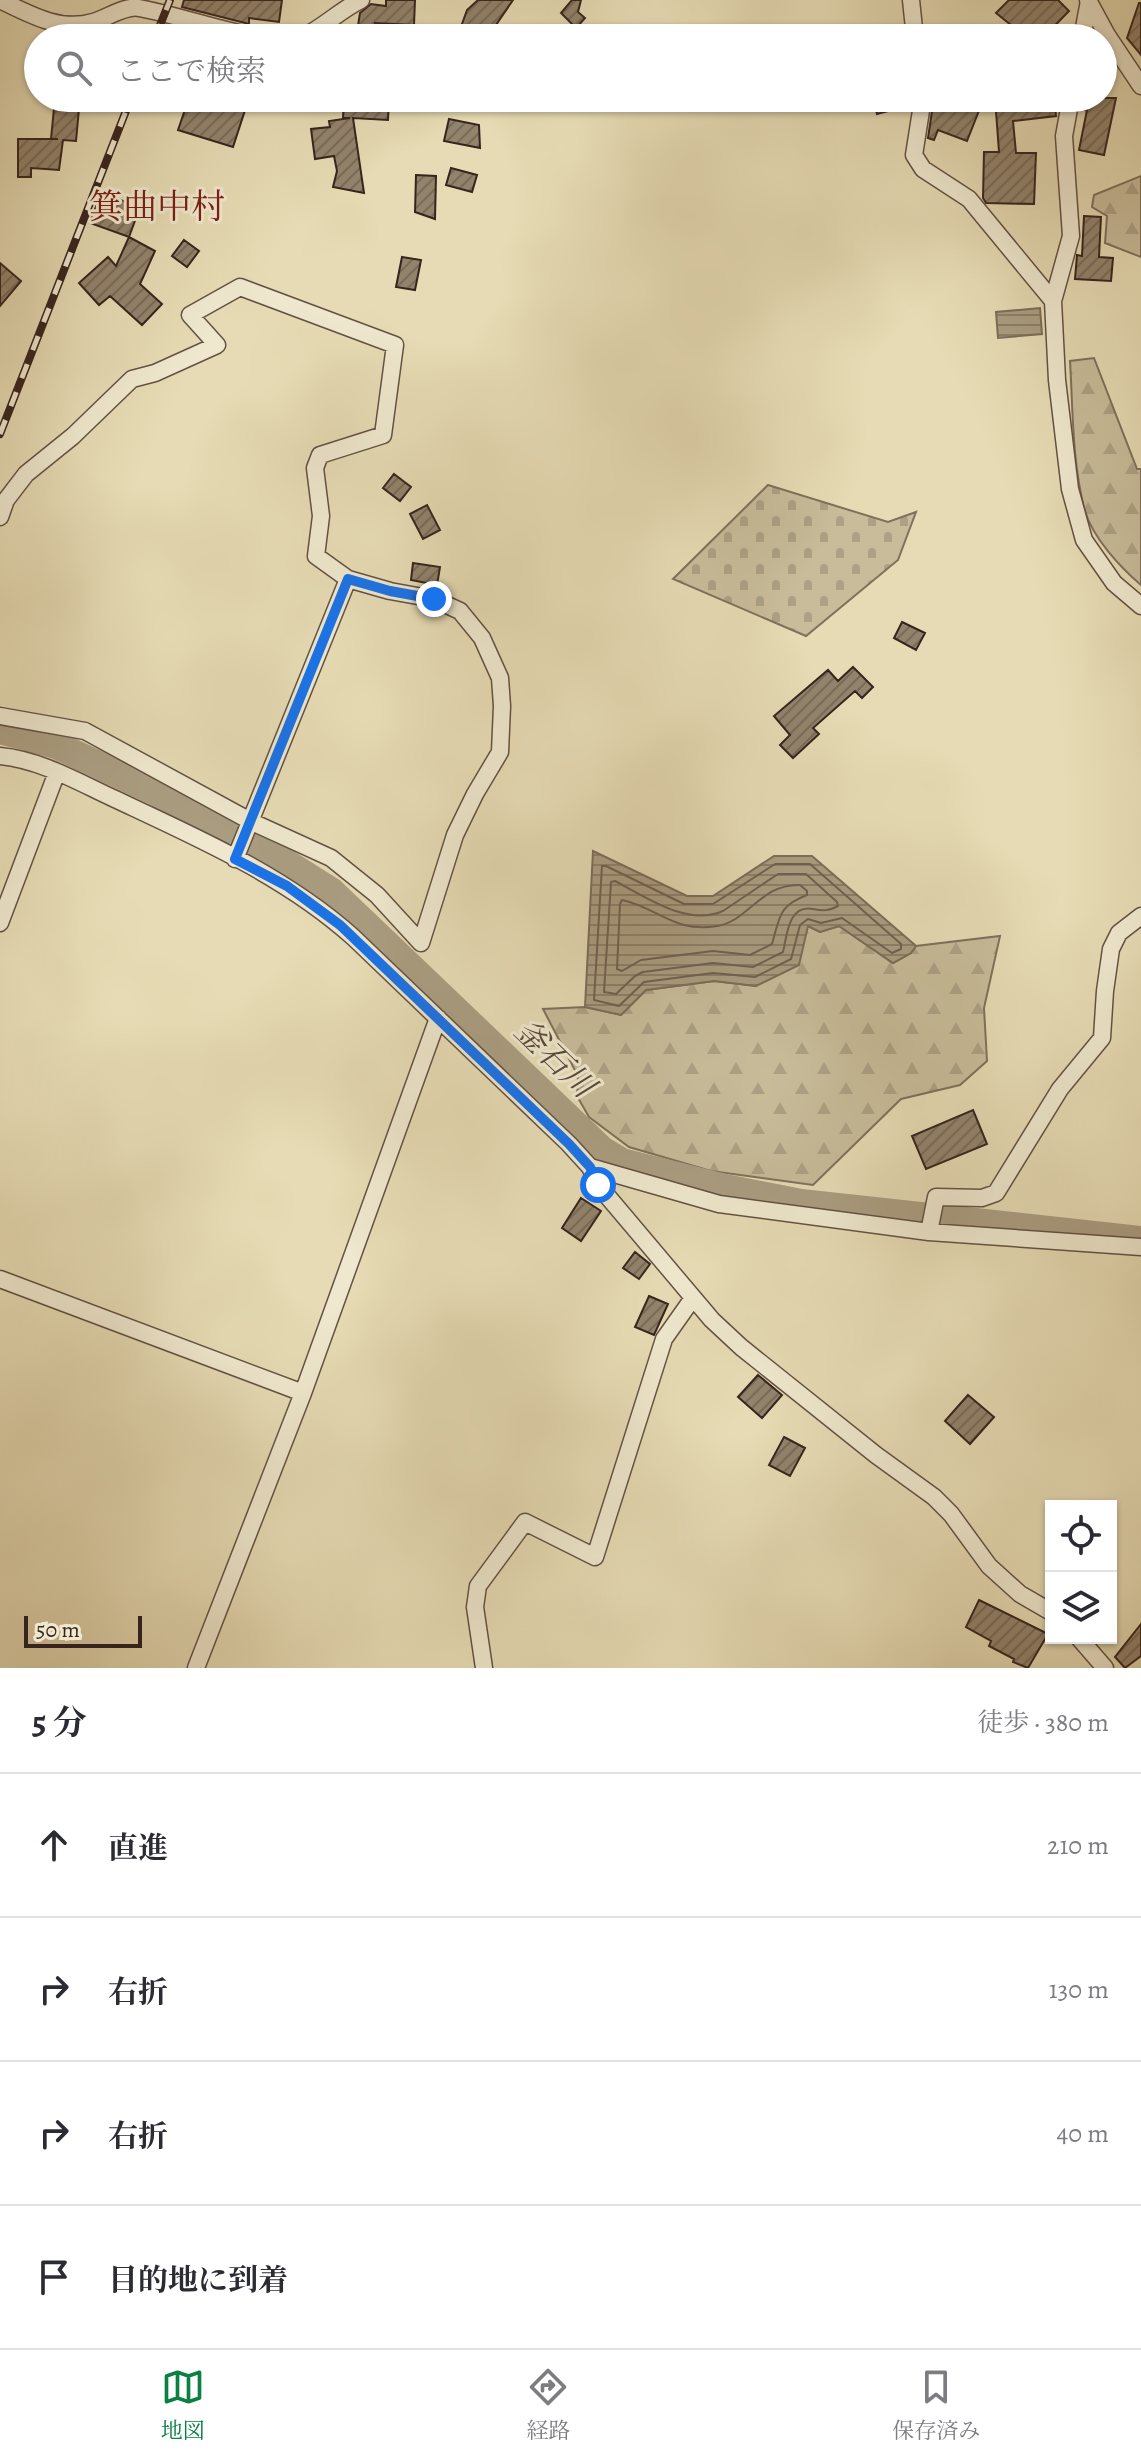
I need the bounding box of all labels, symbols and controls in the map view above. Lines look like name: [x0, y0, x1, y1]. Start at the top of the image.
search box: [24, 24, 1117, 112]
icon: search: [52, 46, 96, 90]
text: ここで検索: [116, 51, 266, 91]
district label: 箕曲中村: [89, 183, 225, 230]
route end: [416, 581, 452, 617]
water label: 釜石川: [505, 1009, 607, 1109]
route start: [580, 1167, 616, 1203]
map controls: [1045, 1500, 1117, 1644]
button: locate: [1045, 1500, 1117, 1572]
button: layers: [1045, 1572, 1117, 1644]
scale bar: [24, 1612, 142, 1648]
text: 50 m: [36, 1615, 80, 1645]
text: 5 分: [32, 1699, 86, 1746]
text: 徒歩 · 380 m: [977, 1705, 1109, 1740]
icon: ahead: [32, 1823, 76, 1867]
text: 直進: [108, 1828, 168, 1868]
text: 210 m: [1047, 1828, 1109, 1863]
icon: right: [32, 1967, 76, 2011]
text: 右折: [108, 1972, 168, 2012]
text: 130 m: [1049, 1972, 1109, 2007]
icon: right: [32, 2111, 76, 2155]
text: 右折: [108, 2116, 168, 2156]
text: 40 m: [1057, 2116, 1109, 2151]
icon: arrive: [32, 2255, 76, 2299]
text: 目的地に到着: [108, 2260, 288, 2300]
tab: 地図: [161, 2365, 205, 2446]
tab: 経路: [526, 2365, 570, 2446]
tab: 保存済み: [892, 2365, 980, 2446]

